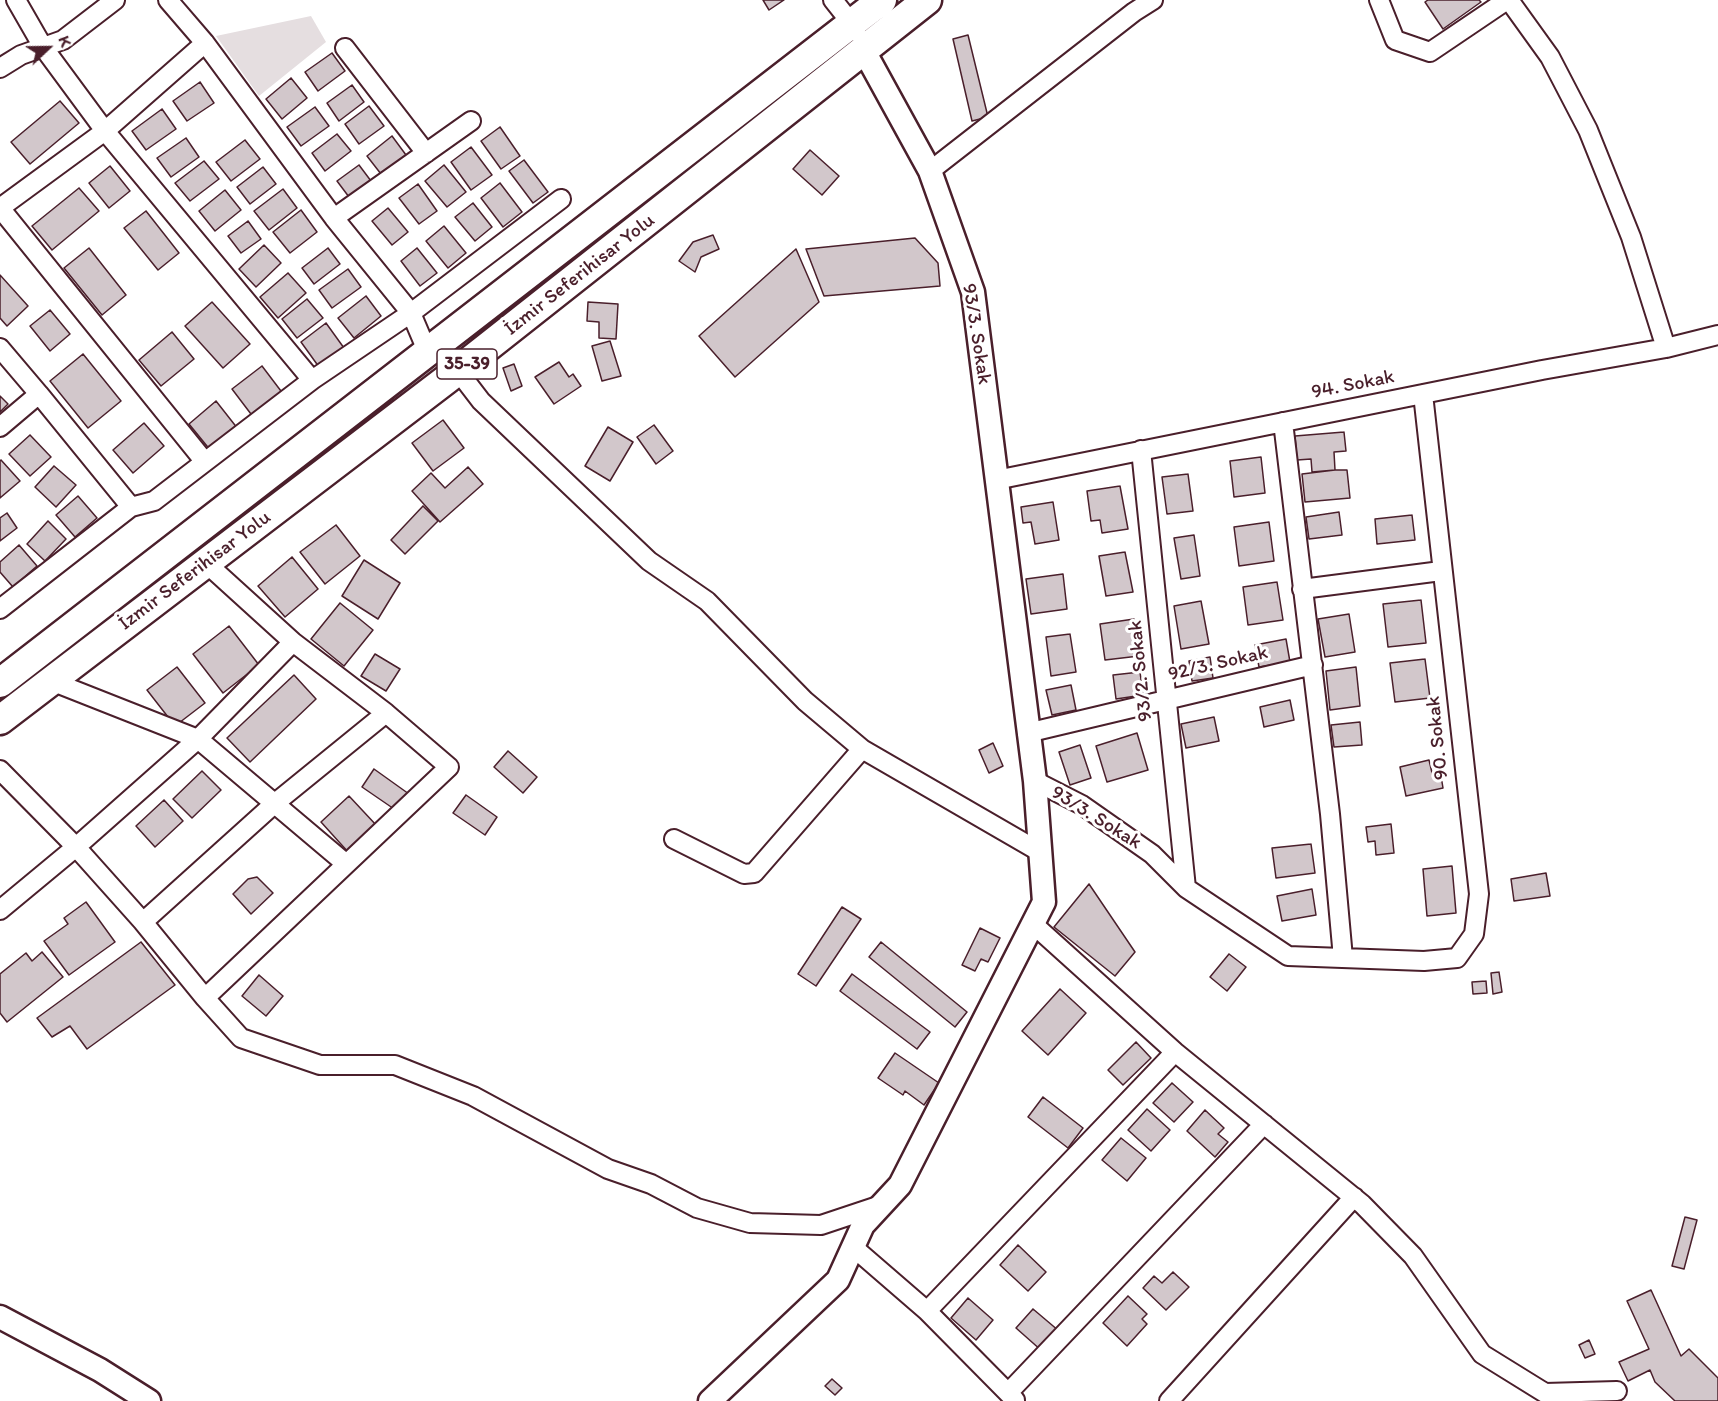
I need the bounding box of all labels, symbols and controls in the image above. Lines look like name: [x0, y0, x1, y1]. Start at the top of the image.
north arrow: [18, 18, 78, 78]
text: K: [54, 33, 76, 49]
street label: İzmir Seferihisar Yolu: [500, 209, 660, 341]
street label: 93/3. Sokak: [956, 282, 996, 386]
road number: 35-39: [437, 349, 497, 379]
street label: 94. Sokak: [1310, 365, 1396, 405]
street label: İzmir Seferihisar Yolu: [114, 506, 276, 636]
street label: 93/2. Sokak: [1124, 619, 1158, 723]
street label: 92/3. Sokak: [1166, 641, 1270, 687]
street label: 90. Sokak: [1422, 695, 1454, 781]
street label: 93/3. Sokak: [1046, 781, 1146, 855]

